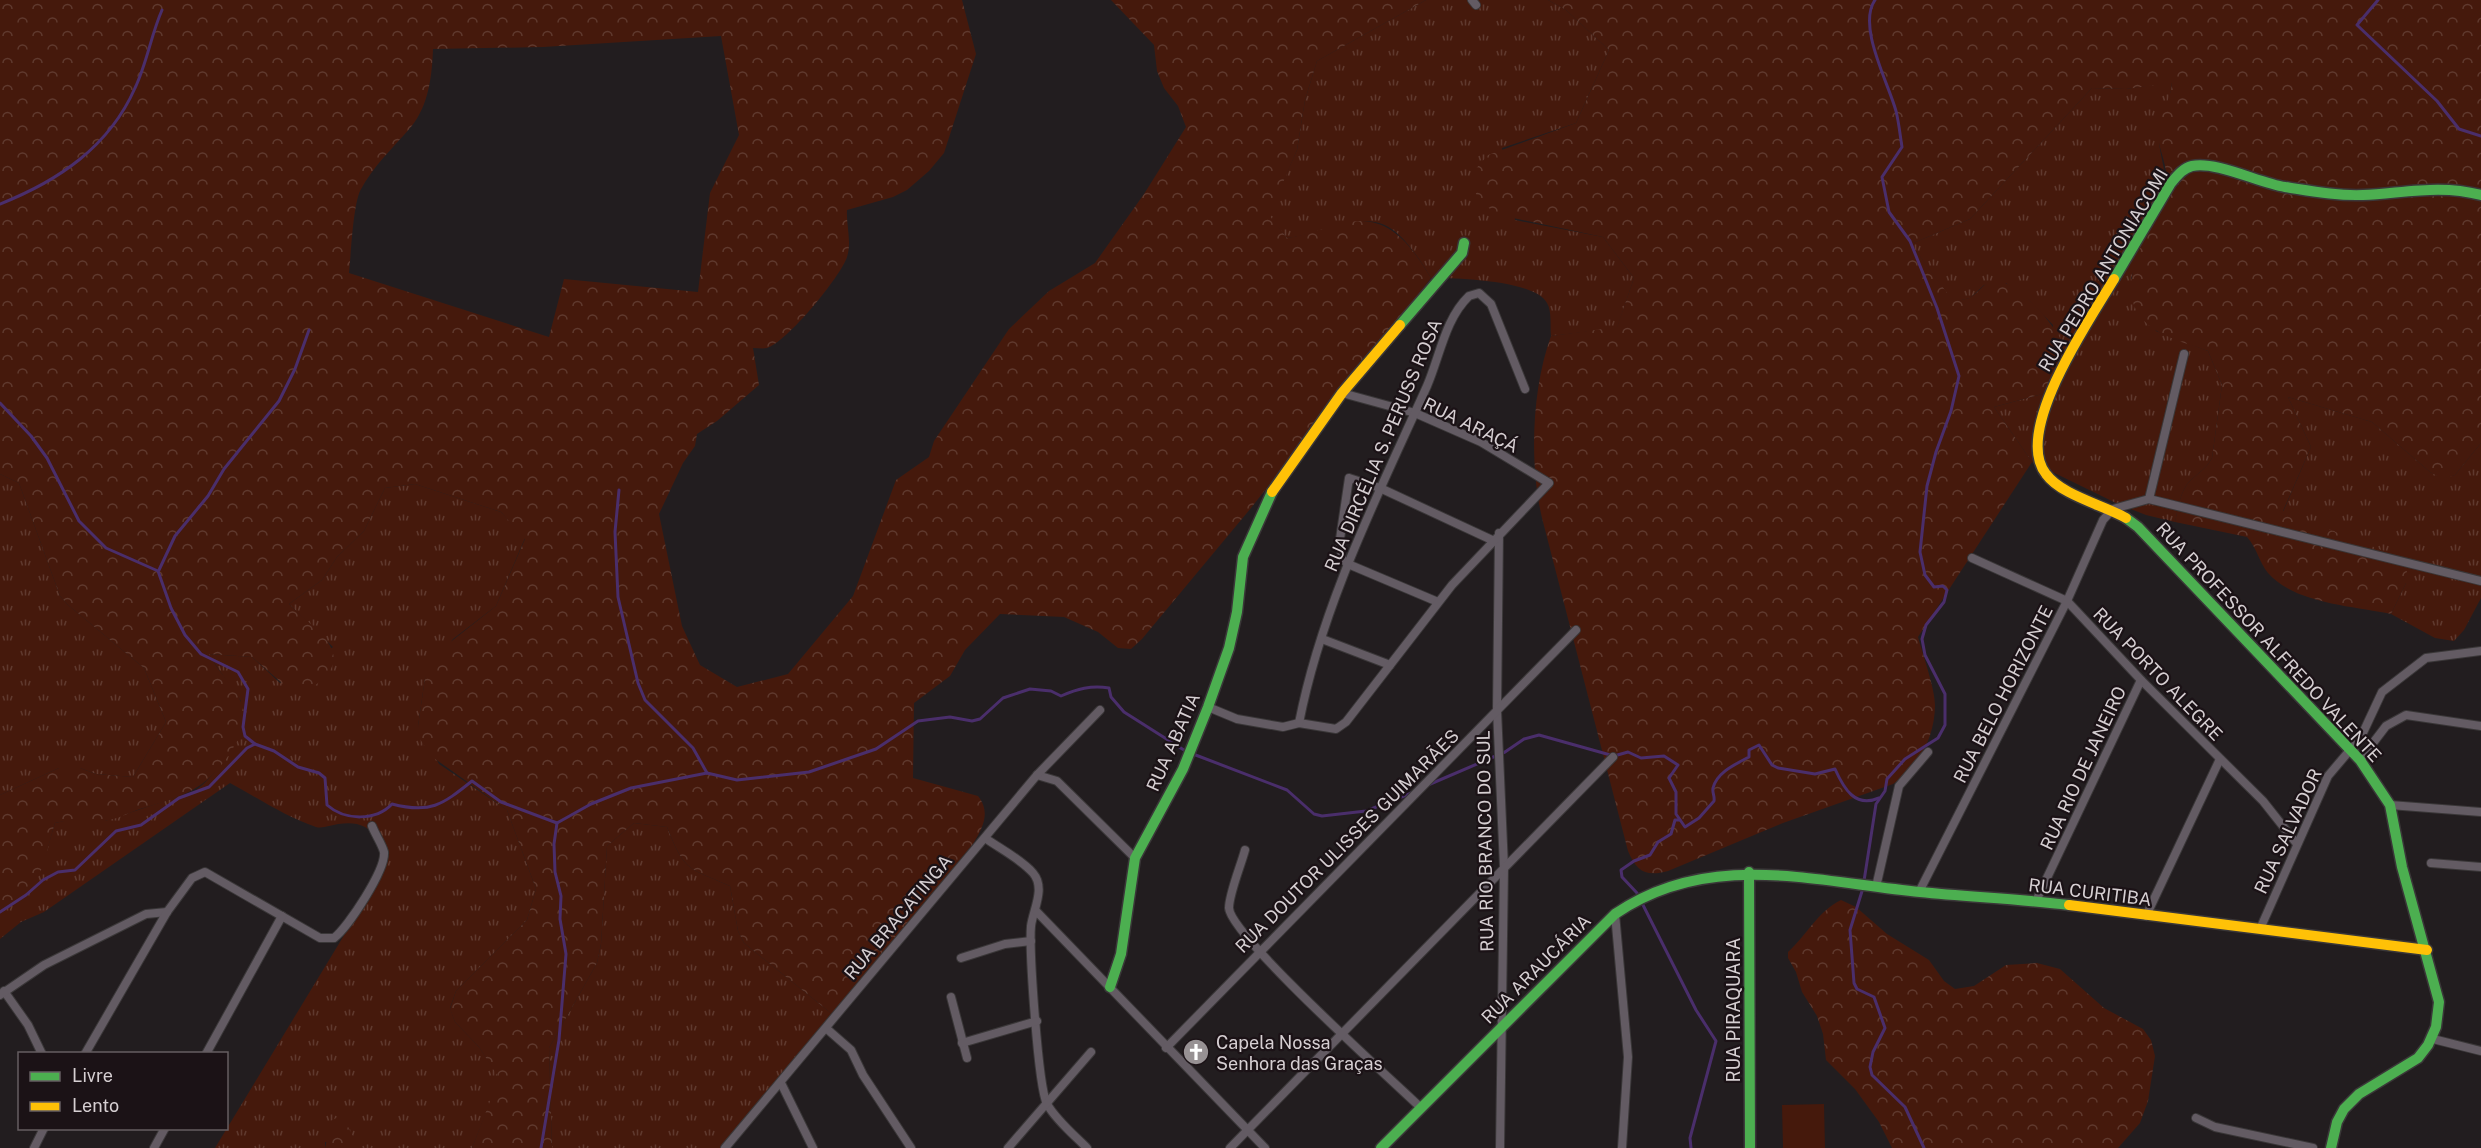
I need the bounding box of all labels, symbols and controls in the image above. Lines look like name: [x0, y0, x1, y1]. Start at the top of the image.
street label: RUA PEDRO ANTONIACOMI: [2034, 165, 2172, 375]
street label: RUA DIRCÉLIA S. PERUSS ROSA: [1319, 315, 1446, 574]
street label: RUA ARAÇÁ: [1420, 392, 1523, 457]
street label: RUA PROFESSOR ALFREDO VALENTE: [2152, 518, 2386, 766]
street label: RUA BELO HORIZONTE: [1949, 602, 2057, 786]
street label: RUA PORTO ALEGRE: [2089, 603, 2227, 745]
street label: RUA RIO DE JANEIRO: [2036, 683, 2130, 853]
street label: RUA ABATIA: [1142, 689, 1204, 794]
street label: RUA DOUTOR ULISSES GUIMARÃES: [1230, 724, 1463, 957]
street label: RUA RIO BRANCO DO SUL: [1473, 730, 1497, 952]
street label: RUA SALVADOR: [2250, 765, 2326, 897]
street label: RUA BRACATINGA: [840, 850, 956, 984]
street label: RUA CURITIBA: [2027, 874, 2153, 910]
street label: RUA ARAUCÁRIA: [1476, 909, 1595, 1028]
street label: RUA PIRAQUARA: [1723, 937, 1744, 1082]
place label: Capela Nossa Senhora das Graças: [1216, 1032, 1383, 1074]
church icon: Capela Nossa Senhora das Graças: [1181, 1037, 1211, 1067]
legend: [18, 1052, 228, 1130]
text: Livre: [72, 1065, 113, 1086]
text: Lento: [72, 1095, 119, 1116]

